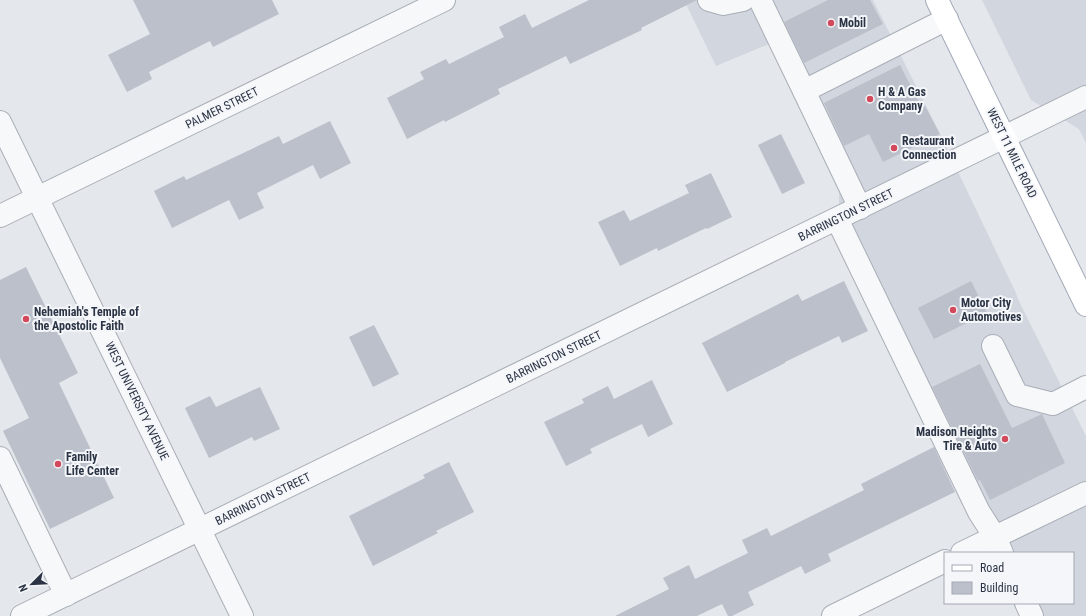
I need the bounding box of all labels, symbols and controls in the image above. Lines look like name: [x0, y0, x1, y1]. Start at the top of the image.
place label: Mobil: [839, 16, 866, 30]
marker: Mobil: [826, 18, 836, 28]
street label: PALMER STREET: [183, 84, 261, 132]
place label: H & A Gas Company: [878, 85, 926, 113]
marker: H & A Gas Company: [865, 94, 875, 104]
street label: WEST 11 MILE ROAD: [984, 106, 1040, 200]
place label: Restaurant Connection: [902, 134, 957, 162]
marker: Restaurant Connection: [889, 143, 899, 153]
street label: BARRINGTON STREET: [796, 186, 896, 244]
place label: Motor City Automotives: [961, 296, 1022, 324]
place label: Nehemiah's Temple of the Apostolic Faith: [34, 305, 139, 333]
marker: Motor City Automotives: [948, 305, 958, 315]
marker: Nehemiah's Temple of the Apostolic Faith: [21, 314, 31, 324]
street label: BARRINGTON STREET: [504, 328, 604, 386]
street label: WEST UNIVERSITY AVENUE: [102, 340, 172, 463]
place label: Madison Heights Tire & Auto: [916, 425, 998, 453]
marker: Madison Heights Tire & Auto: [1000, 434, 1010, 444]
place label: Family Life Center: [66, 450, 119, 478]
marker: Family Life Center: [53, 459, 63, 469]
street label: BARRINGTON STREET: [213, 470, 313, 528]
legend: [944, 552, 1074, 604]
text: Road: [980, 561, 1004, 575]
north arrow: [12, 564, 52, 604]
text: Building: [980, 581, 1018, 595]
text: N: [16, 582, 31, 594]

